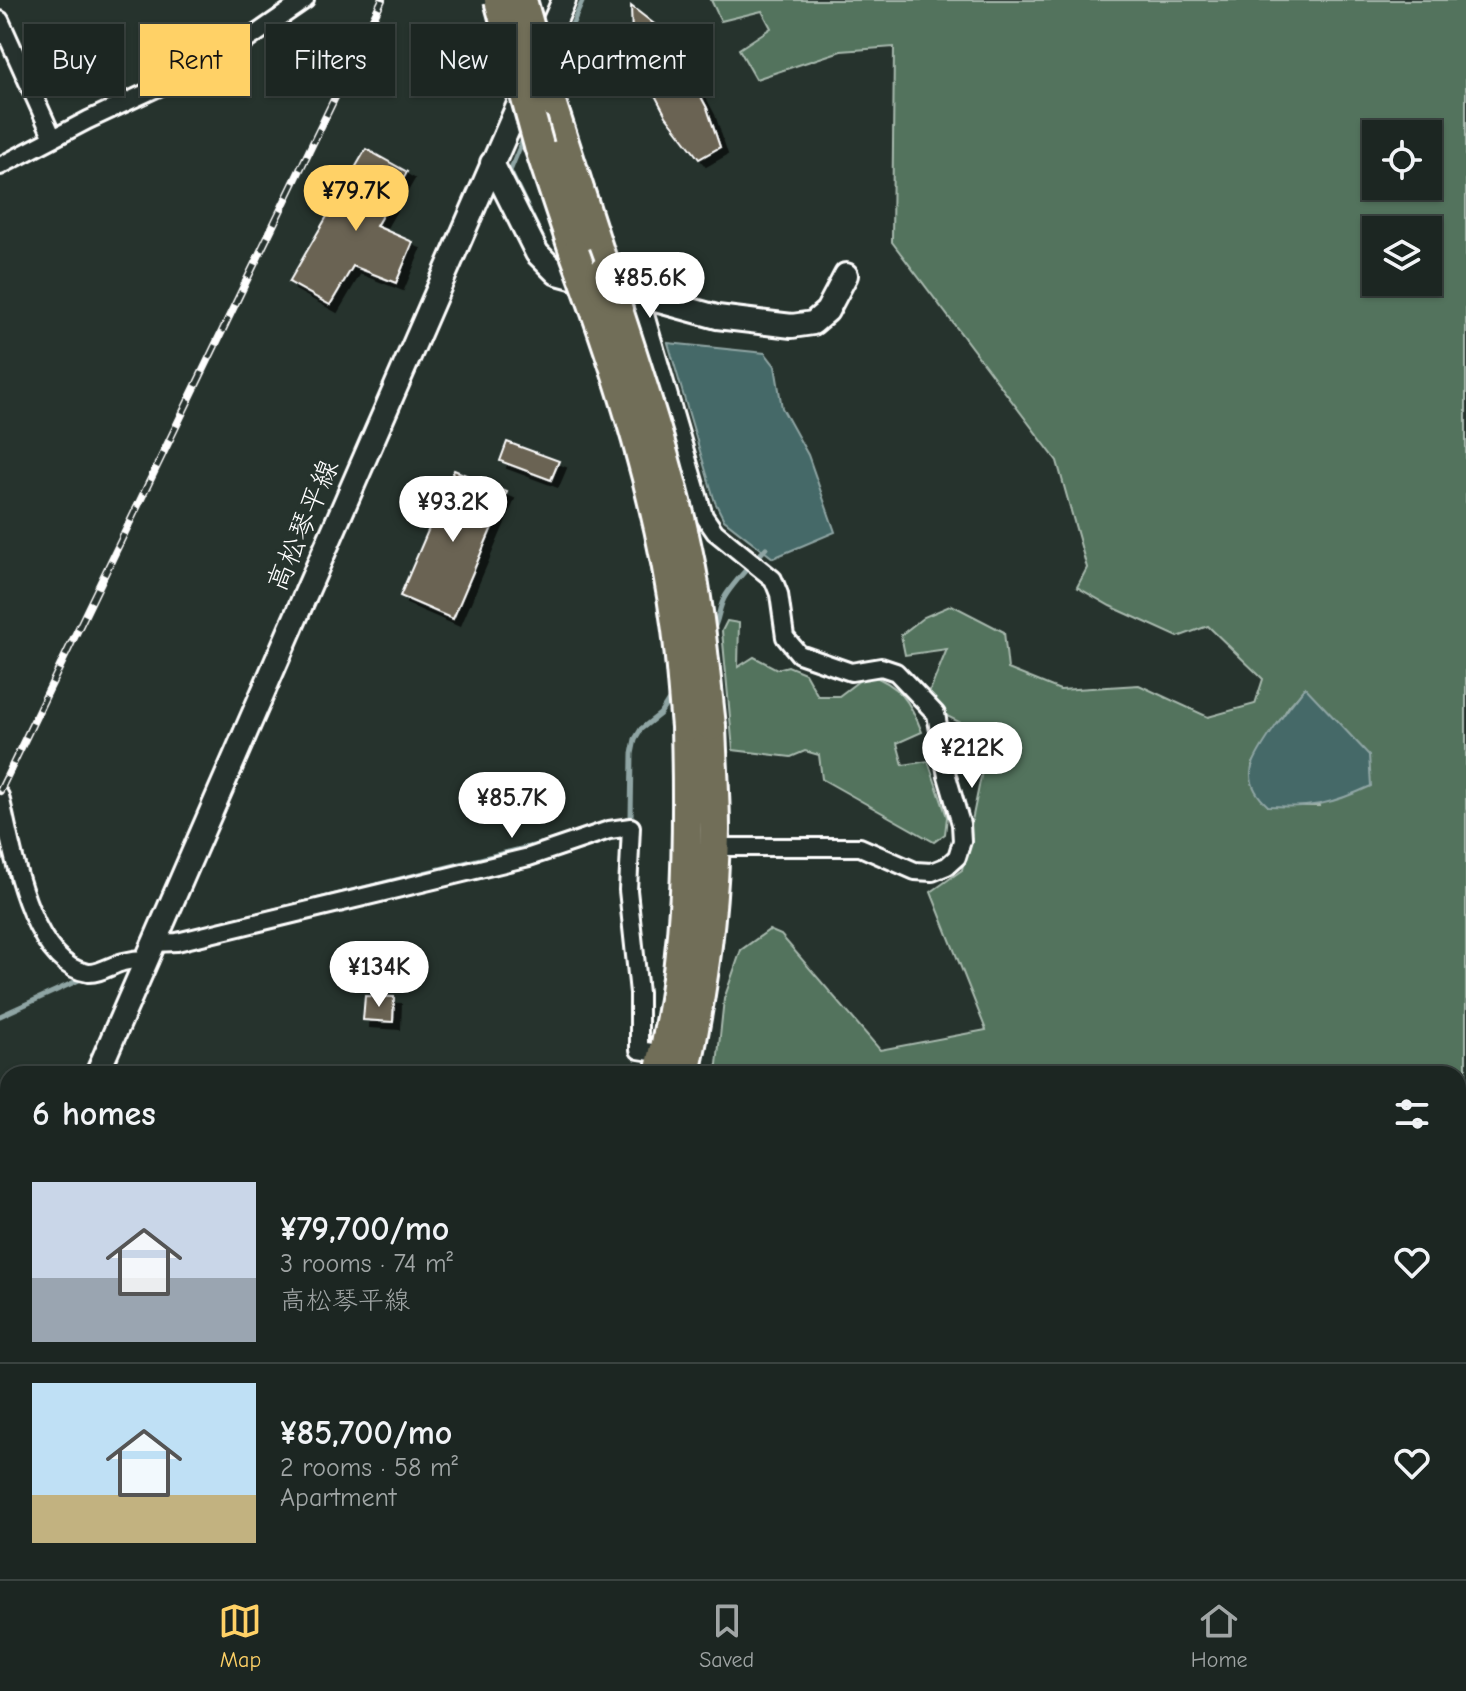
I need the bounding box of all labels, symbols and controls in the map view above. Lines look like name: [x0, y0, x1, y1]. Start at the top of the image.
chip: Buy: [24, 24, 124, 96]
chip: Rent: [140, 24, 250, 96]
chip: Filters: [266, 24, 395, 96]
chip: New: [411, 24, 516, 96]
chip: Apartment: [532, 24, 713, 96]
map controls: [1362, 120, 1442, 296]
button: locate: [1362, 120, 1442, 200]
pin: ¥79.7K: [291, 165, 421, 233]
text: ¥79.7K: [322, 176, 390, 206]
button: layers: [1362, 216, 1442, 296]
pin: ¥85.6K: [585, 252, 715, 320]
text: ¥85.6K: [614, 263, 686, 293]
street label: 高松琴平線: [261, 455, 345, 596]
pin: ¥93.2K: [388, 476, 518, 544]
text: ¥93.2K: [417, 487, 489, 517]
pin: ¥212K: [916, 722, 1028, 790]
text: ¥212K: [940, 733, 1004, 763]
pin: ¥85.7K: [447, 772, 577, 840]
text: ¥85.7K: [477, 783, 547, 813]
pin: ¥134K: [323, 941, 435, 1009]
text: ¥134K: [348, 952, 410, 982]
icon: filters: [1390, 1092, 1434, 1136]
text: 6 homes: [32, 1094, 156, 1134]
text: ¥79,700/mo: [280, 1209, 449, 1249]
icon: home: [96, 1214, 192, 1310]
icon: heart: [1390, 1240, 1434, 1284]
text: 3 rooms · 74 m²: [280, 1249, 453, 1279]
text: 高松琴平線: [280, 1286, 410, 1316]
text: ¥85,700/mo: [280, 1413, 452, 1453]
icon: home: [96, 1415, 192, 1511]
icon: heart: [1390, 1441, 1434, 1485]
text: 2 rooms · 58 m²: [280, 1453, 458, 1483]
text: Apartment: [280, 1483, 396, 1513]
tab: Map: [218, 1599, 262, 1673]
tab: Saved: [699, 1599, 754, 1673]
tab: Home: [1191, 1599, 1248, 1673]

